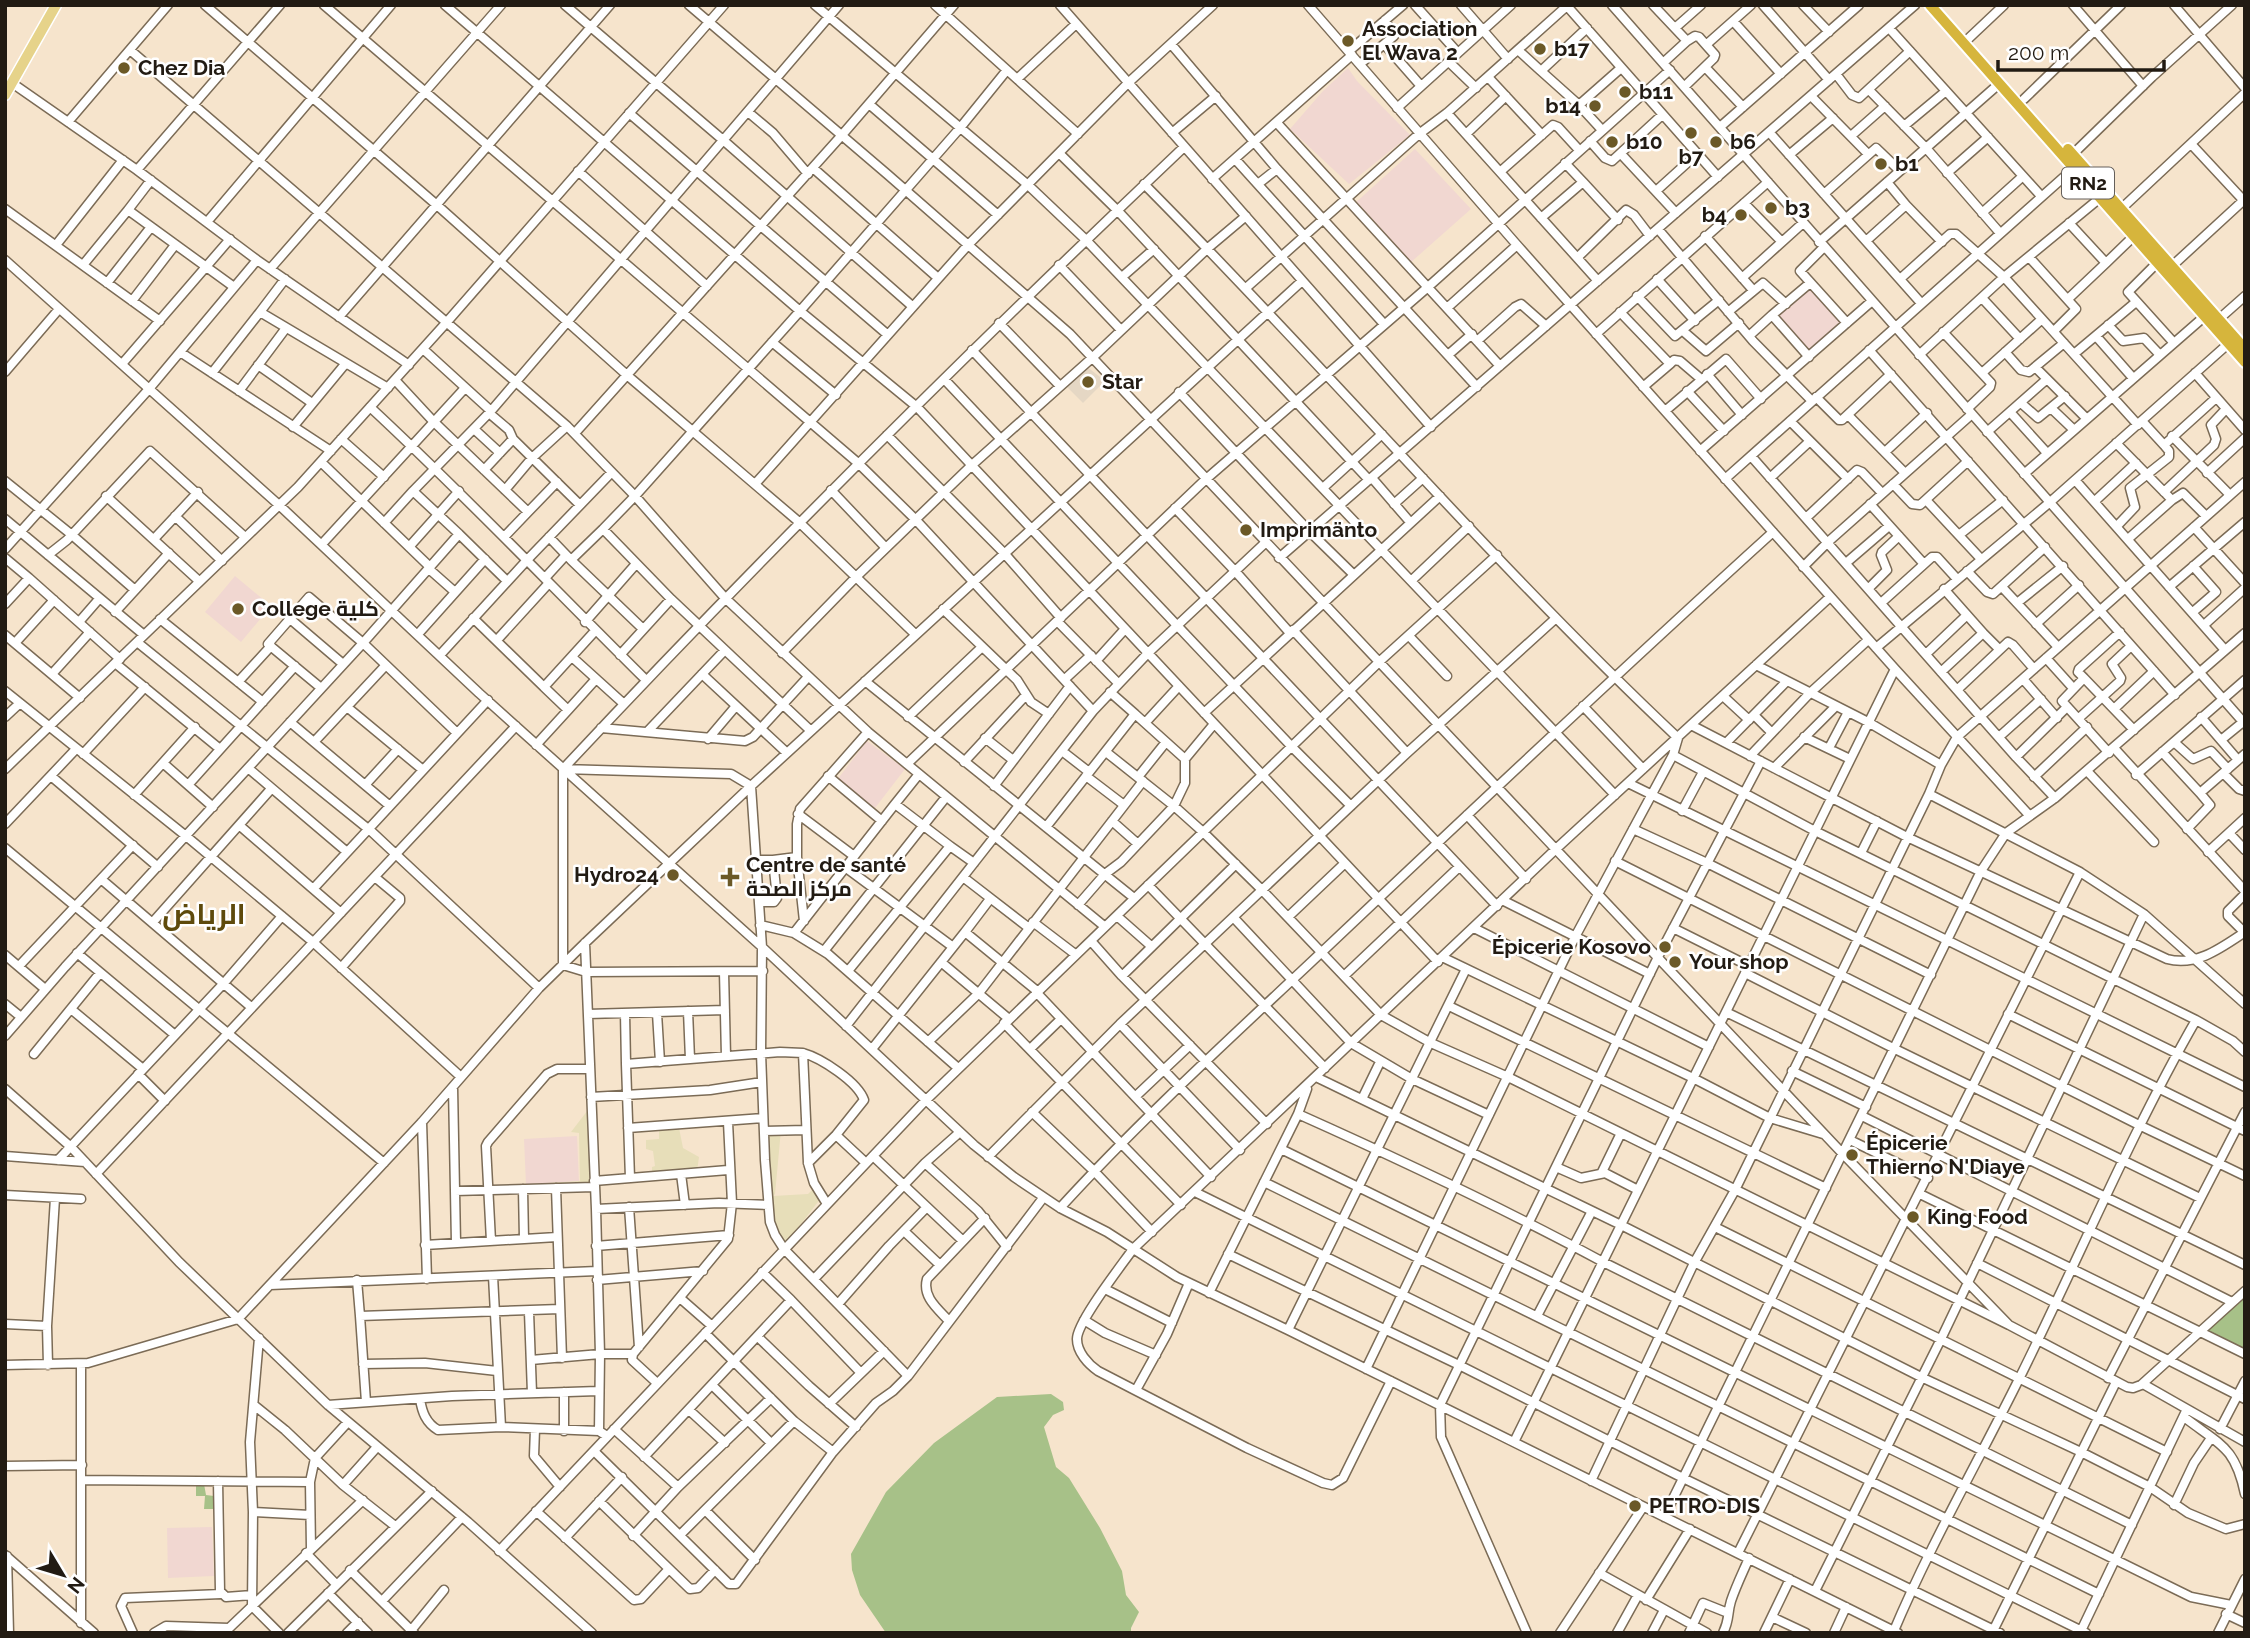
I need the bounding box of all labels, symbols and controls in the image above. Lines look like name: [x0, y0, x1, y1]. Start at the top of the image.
place label: Association El Wava 2: [1362, 16, 1477, 65]
scale bar: [1998, 28, 2164, 72]
marker: Association El Wava 2: [1340, 33, 1356, 49]
place label: b17: [1554, 36, 1590, 61]
text: 200 m: [2008, 40, 2069, 65]
marker: b17: [1532, 41, 1548, 57]
place label: Chez Dia: [138, 55, 225, 80]
marker: Chez Dia: [116, 60, 132, 76]
place label: b11: [1639, 79, 1673, 104]
marker: b11: [1617, 84, 1633, 100]
place label: b14: [1545, 93, 1581, 118]
marker: b14: [1587, 98, 1603, 114]
marker: b7: [1683, 125, 1699, 141]
place label: b10: [1626, 129, 1663, 154]
place label: b6: [1730, 129, 1756, 154]
marker: b10: [1604, 134, 1620, 150]
marker: b6: [1708, 134, 1724, 150]
place label: b7: [1678, 144, 1704, 169]
place label: b1: [1895, 151, 1919, 176]
marker: b1: [1873, 156, 1889, 172]
road number: RN2: [2062, 168, 2114, 198]
place label: b3: [1785, 195, 1810, 220]
marker: b3: [1763, 200, 1779, 216]
place label: b4: [1702, 202, 1727, 227]
marker: b4: [1733, 207, 1749, 223]
place label: Star: [1102, 369, 1143, 394]
marker: Star: [1080, 374, 1096, 390]
place label: Imprimänto: [1260, 517, 1378, 542]
marker: Imprimänto: [1238, 522, 1254, 538]
place label: College كلية: [252, 596, 379, 621]
marker: College كلية: [230, 601, 246, 617]
place label: Centre de santé مركز الصحة: [746, 852, 906, 901]
place label: Hydro24: [574, 862, 659, 887]
marker: Hydro24: [665, 867, 681, 883]
marker: Centre de santé مركز الصحة: [720, 867, 740, 887]
district label: الرياض: [162, 898, 246, 931]
place label: Épicerie Kosovo: [1492, 934, 1651, 959]
marker: Épicerie Kosovo: [1657, 939, 1673, 955]
place label: Your shop: [1689, 949, 1788, 974]
marker: Your shop: [1667, 954, 1683, 970]
place label: Épicerie Thierno N'Diaye: [1866, 1130, 2025, 1179]
marker: Épicerie Thierno N'Diaye: [1844, 1147, 1860, 1163]
place label: King Food: [1927, 1204, 2028, 1229]
marker: King Food: [1905, 1209, 1921, 1225]
place label: PETRO-DIS: [1649, 1493, 1760, 1518]
marker: PETRO-DIS: [1627, 1498, 1643, 1514]
north arrow: [28, 1540, 98, 1610]
text: N: [63, 1573, 90, 1598]

